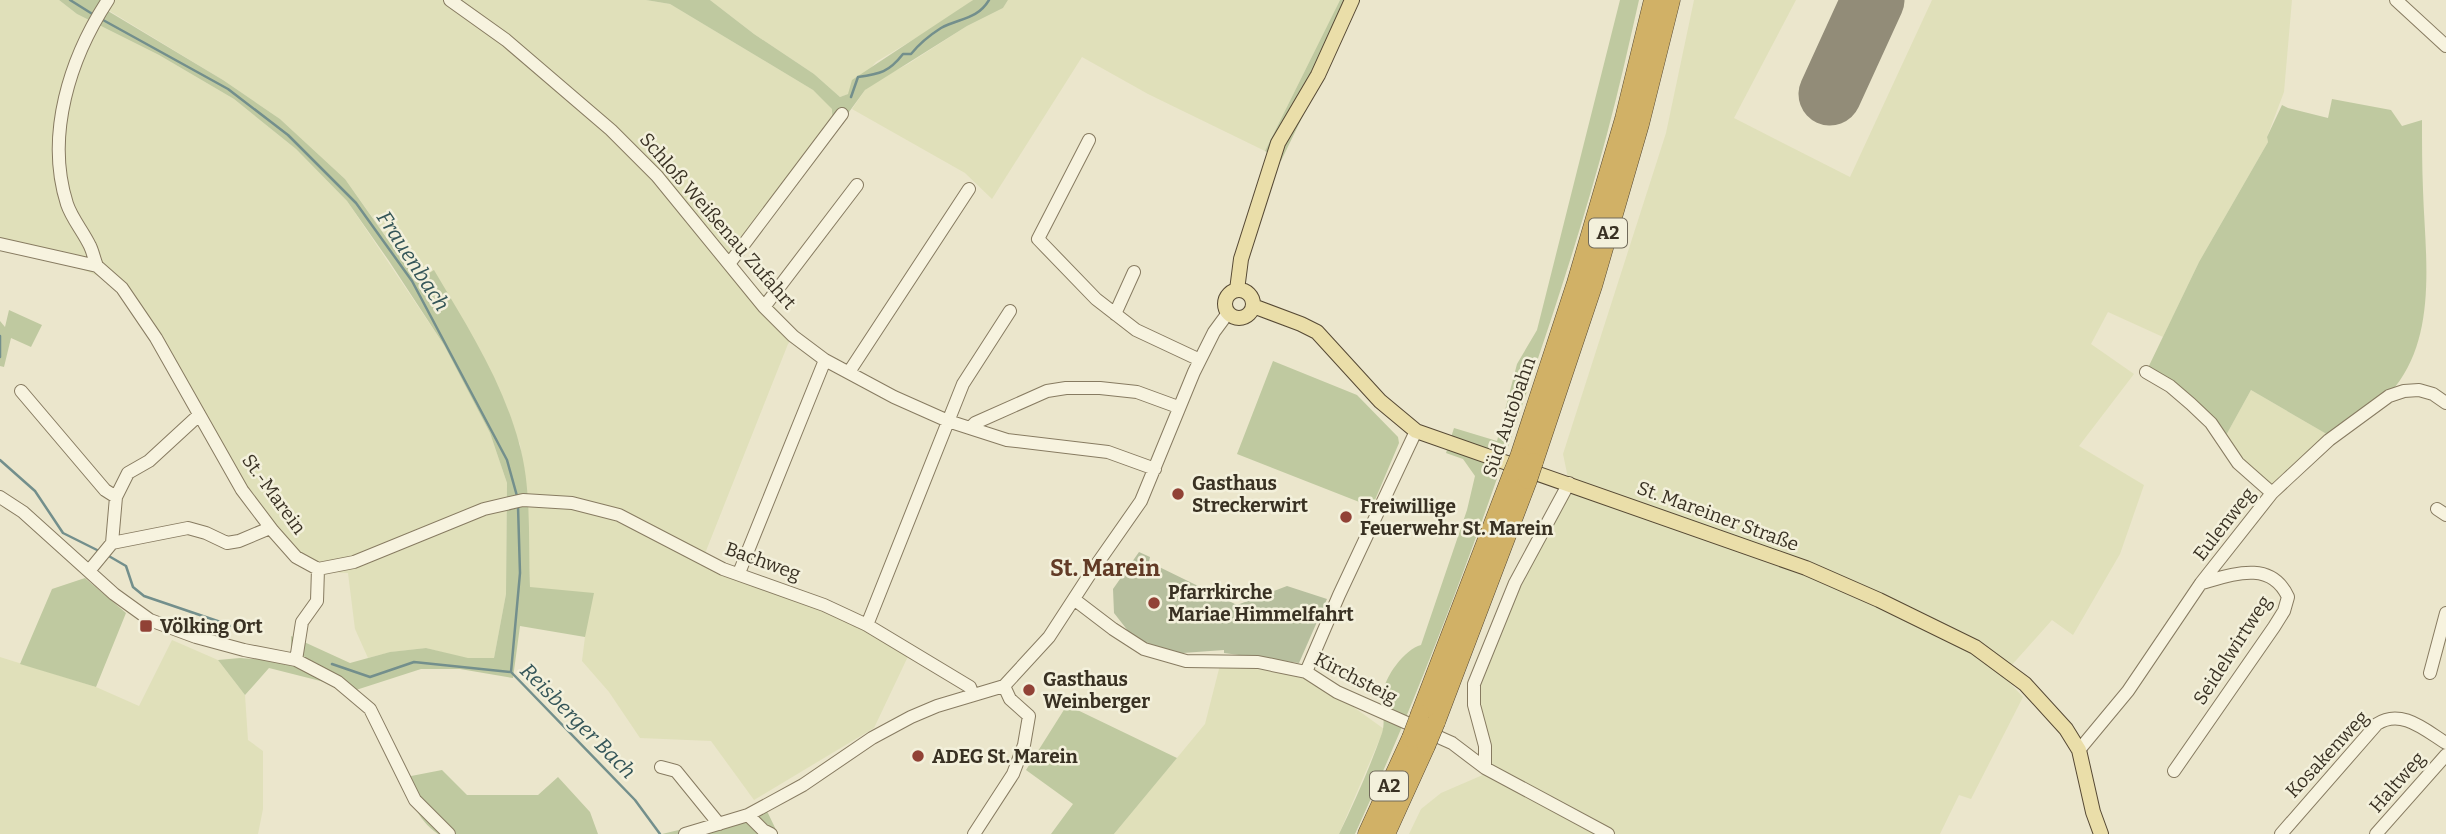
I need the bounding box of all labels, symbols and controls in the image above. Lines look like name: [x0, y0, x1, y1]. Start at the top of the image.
street label: Schloß Weißenau Zufahrt: [635, 128, 801, 314]
water label: Frauenbach: [371, 206, 455, 316]
road number: A2: [1589, 218, 1627, 247]
street label: Süd Autobahn: [1478, 354, 1540, 480]
street label: St.-Marein: [237, 449, 311, 539]
place label: Gasthaus Streckerwirt: [1192, 472, 1309, 517]
street label: St. Mareiner Straße: [1634, 476, 1802, 556]
street label: Eulenweg: [2188, 483, 2260, 565]
marker: Gasthaus Streckerwirt: [1170, 486, 1186, 502]
place label: Freiwillige Feuerwehr St. Marein: [1360, 495, 1554, 540]
marker: Freiwillige Feuerwehr St. Marein: [1338, 509, 1354, 525]
street label: Bachweg: [722, 537, 804, 585]
district label: St. Marein: [1050, 554, 1160, 582]
place label: Pfarrkirche Mariae Himmelfahrt: [1168, 581, 1354, 626]
street label: Seidelwirtweg: [2188, 591, 2276, 709]
marker: Pfarrkirche Mariae Himmelfahrt: [1146, 595, 1162, 611]
place label: Völking Ort: [160, 615, 263, 638]
marker: Völking Ort: [138, 618, 154, 634]
street label: Kirchsteig: [1311, 647, 1402, 709]
water label: Reisberger Bach: [515, 658, 641, 784]
place label: Gasthaus Weinberger: [1043, 668, 1150, 713]
marker: Gasthaus Weinberger: [1021, 682, 1037, 698]
street label: Kosakenweg: [2281, 705, 2373, 802]
place label: ADEG St. Marein: [932, 745, 1079, 768]
street label: Haltweg: [2364, 747, 2430, 817]
marker: ADEG St. Marein: [910, 748, 926, 764]
road number: A2: [1370, 772, 1408, 800]

